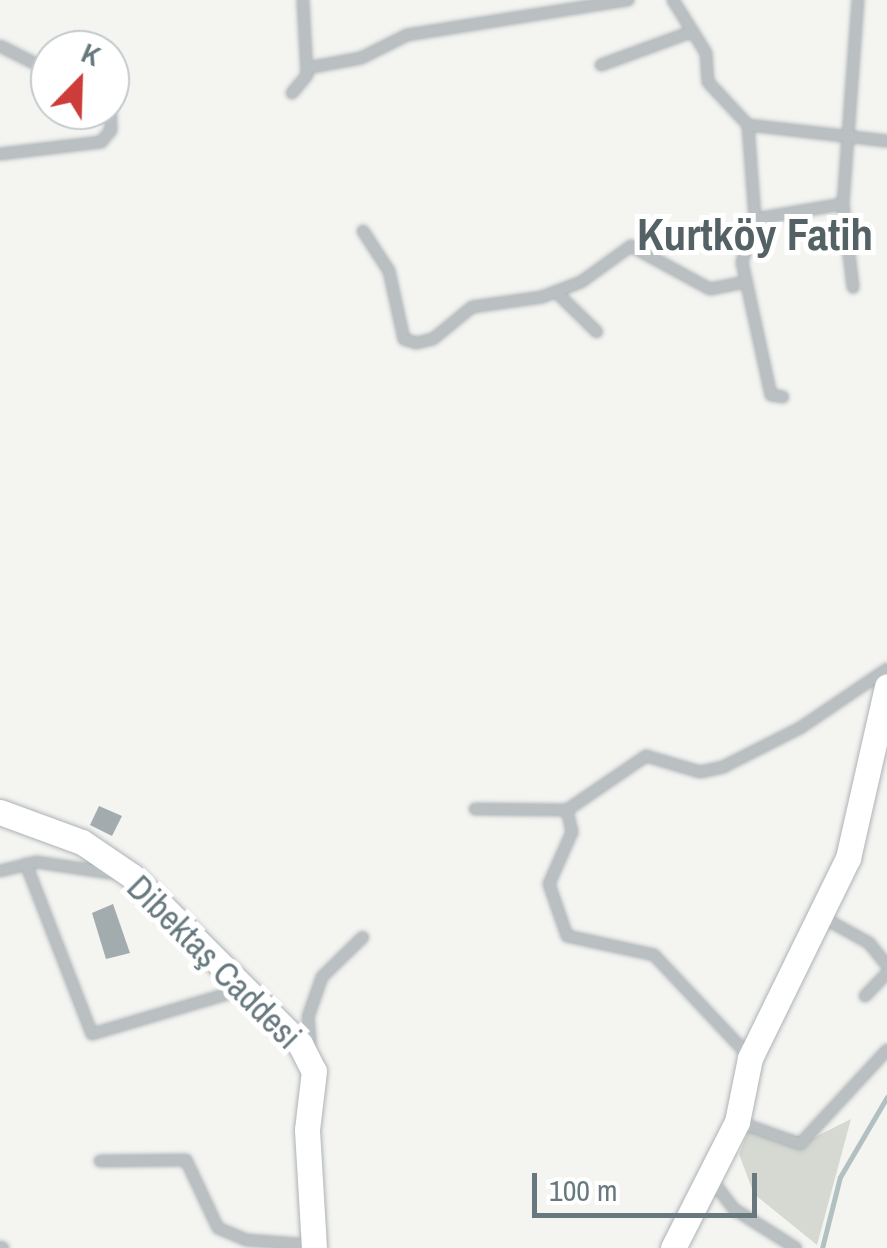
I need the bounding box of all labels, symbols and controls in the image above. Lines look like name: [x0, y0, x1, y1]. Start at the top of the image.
north arrow: [30, 30, 130, 130]
text: K: [76, 33, 106, 75]
district label: Kurtköy Fatih: [637, 207, 873, 261]
street label: Dibektaş Caddesi: [118, 866, 310, 1058]
scale bar: [537, 1153, 762, 1215]
text: 100 m: [549, 1170, 617, 1210]

